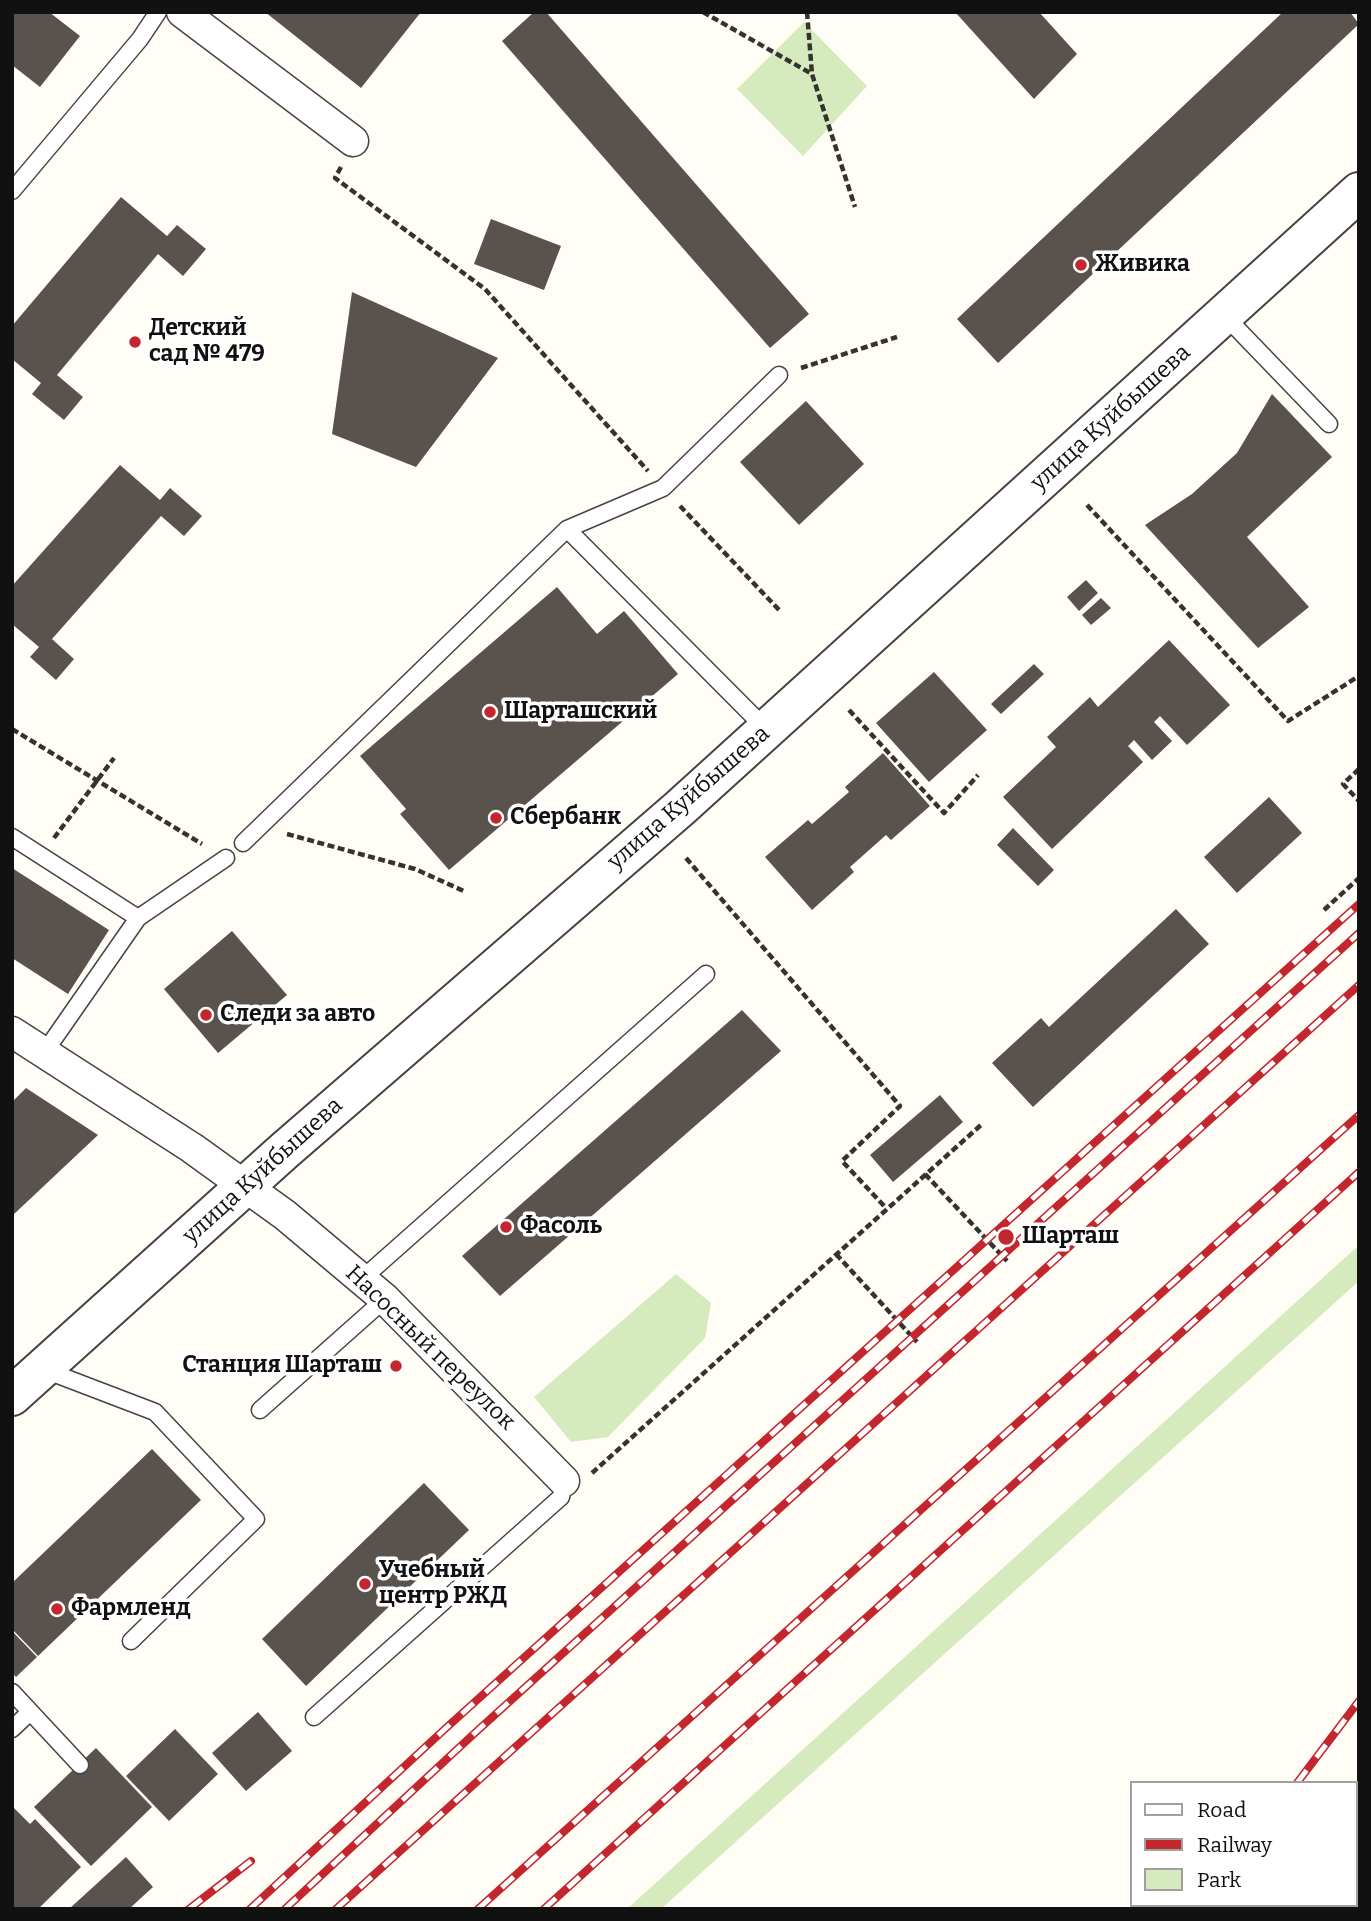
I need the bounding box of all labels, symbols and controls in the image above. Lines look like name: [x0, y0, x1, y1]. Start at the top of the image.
place label: Живика: [1095, 251, 1190, 279]
marker: Живика: [1073, 257, 1089, 273]
place label: Детский сад № 479: [149, 315, 265, 369]
marker: Детский сад № 479: [127, 334, 143, 350]
street label: улица Куйбышева: [1026, 339, 1196, 497]
place label: Шарташский: [504, 698, 657, 726]
marker: Шарташский: [482, 704, 498, 720]
street label: улица Куйбышева: [602, 720, 776, 876]
place label: Сбербанк: [510, 804, 621, 832]
marker: Сбербанк: [488, 810, 504, 826]
place label: Следи за авто: [220, 1001, 375, 1029]
marker: Следи за авто: [198, 1007, 214, 1023]
street label: улица Куйбышева: [178, 1092, 348, 1250]
place label: Фасоль: [520, 1213, 602, 1241]
marker: Фасоль: [498, 1219, 514, 1235]
place label: Шарташ: [1022, 1223, 1119, 1251]
marker: Шарташ: [996, 1227, 1016, 1247]
street label: Насосный переулок: [339, 1260, 521, 1436]
place label: Станция Шарташ: [182, 1352, 382, 1380]
marker: Станция Шарташ: [388, 1358, 404, 1374]
place label: Учебный центр РЖД: [379, 1557, 507, 1611]
marker: Учебный центр РЖД: [357, 1576, 373, 1592]
place label: Фармленд: [71, 1595, 191, 1623]
marker: Фармленд: [49, 1601, 65, 1617]
legend: [1130, 1781, 1357, 1907]
text: Road: [1197, 1797, 1246, 1823]
text: Railway: [1197, 1832, 1272, 1858]
text: Park: [1197, 1867, 1241, 1893]

